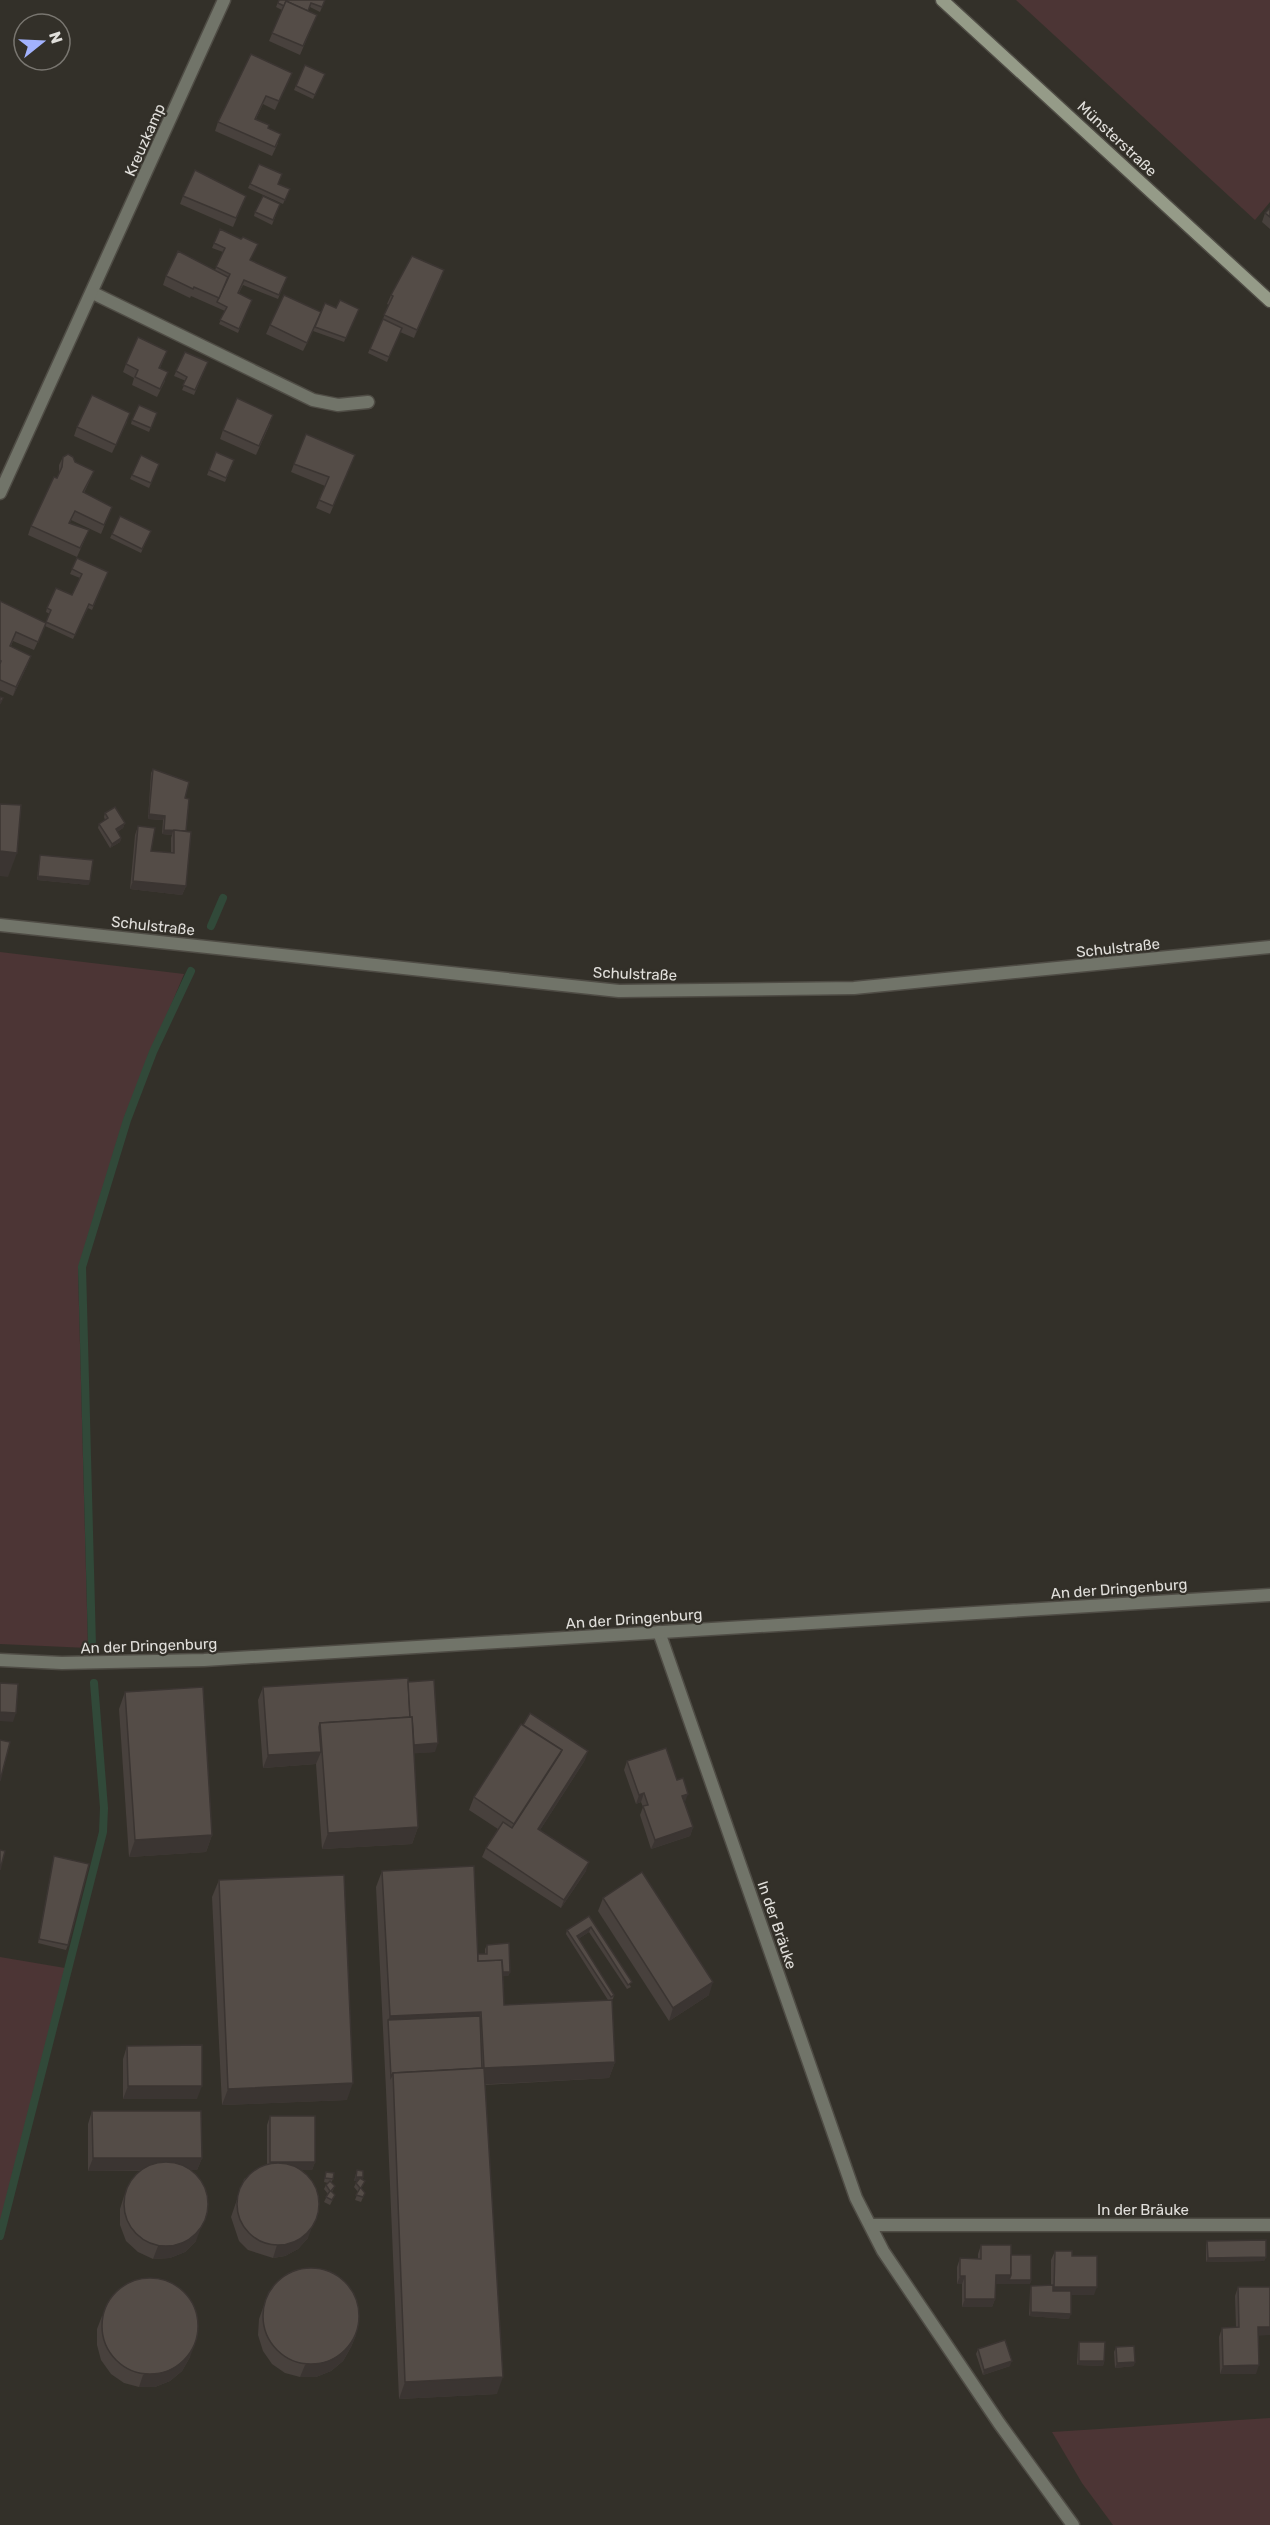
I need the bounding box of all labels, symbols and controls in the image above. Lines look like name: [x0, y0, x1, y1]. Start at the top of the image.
north arrow: [12, 12, 72, 72]
text: N: [45, 29, 67, 46]
street label: Münsterstraße: [1073, 98, 1161, 180]
street label: Kreuzkamp: [121, 101, 169, 179]
street label: Schulstraße: [110, 913, 196, 939]
street label: Schulstraße: [1075, 935, 1161, 961]
street label: Schulstraße: [593, 964, 677, 984]
street label: An der Dringenburg: [1050, 1575, 1188, 1603]
street label: An der Dringenburg: [565, 1605, 703, 1633]
street label: An der Dringenburg: [80, 1635, 218, 1657]
street label: In der Bräuke: [754, 1879, 800, 1971]
street label: In der Bräuke: [1097, 2201, 1189, 2219]

